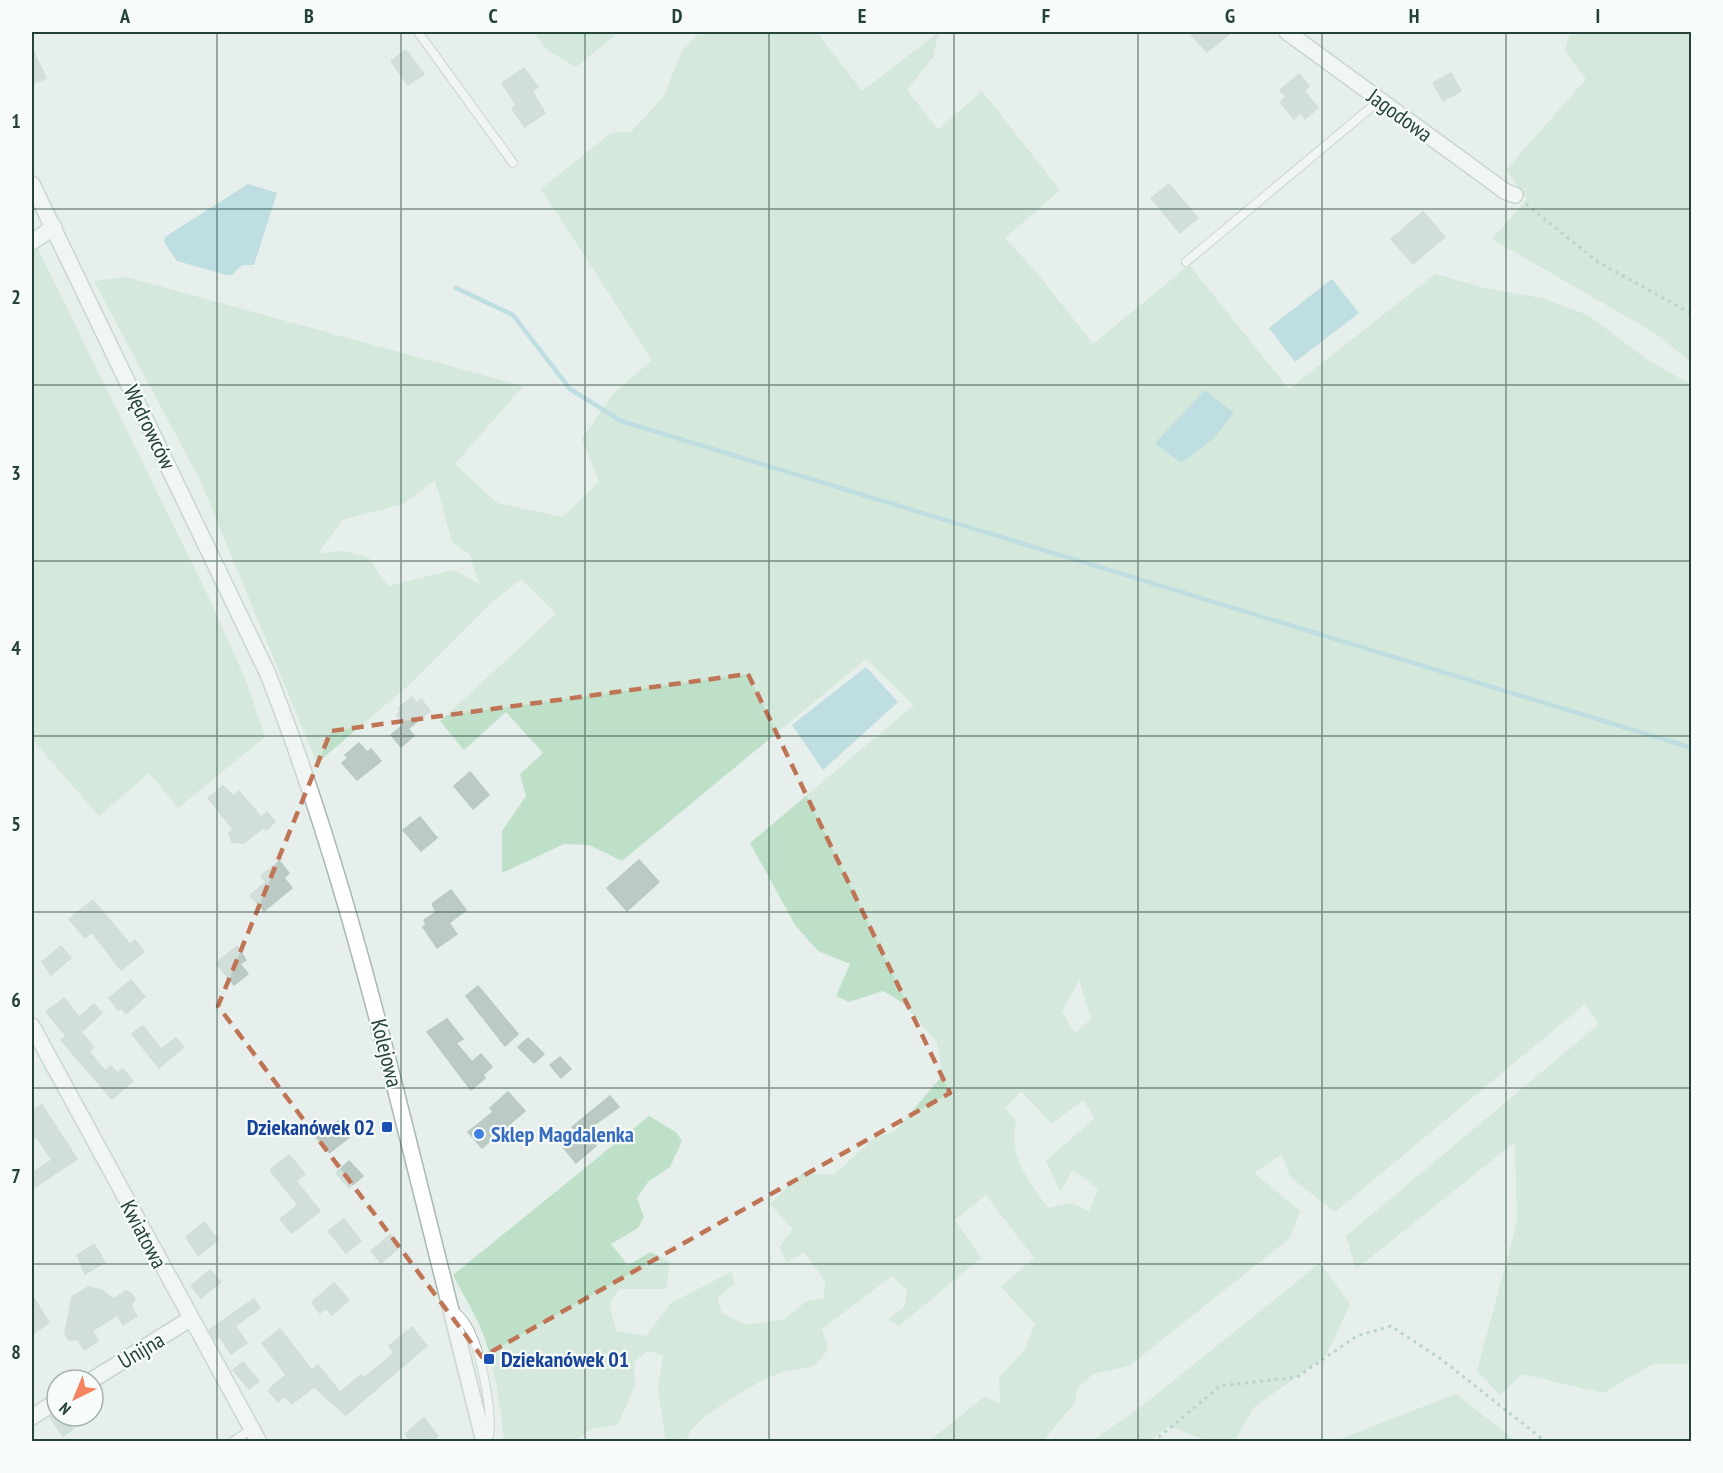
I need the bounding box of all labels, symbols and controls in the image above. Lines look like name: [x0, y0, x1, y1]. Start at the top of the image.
text: A: [119, 3, 131, 29]
text: B: [304, 3, 314, 29]
text: C: [488, 3, 498, 29]
text: D: [672, 3, 683, 29]
text: E: [858, 3, 866, 29]
text: F: [1042, 3, 1050, 29]
text: G: [1225, 3, 1235, 29]
text: H: [1409, 3, 1419, 29]
text: I: [1596, 3, 1600, 29]
street label: Jagodowa: [1361, 81, 1438, 148]
text: 1: [11, 108, 21, 134]
text: 2: [11, 284, 21, 310]
street label: Wędrowców: [118, 380, 182, 474]
text: 3: [11, 460, 21, 486]
text: 4: [11, 635, 21, 661]
text: 5: [11, 811, 21, 837]
text: 6: [11, 987, 21, 1013]
street label: Kolejowa: [365, 1016, 409, 1090]
place label: Dziekanówek 02: [247, 1113, 375, 1141]
marker: Dziekanówek 02: [380, 1120, 394, 1134]
place label: Sklep Magdalenka: [491, 1120, 634, 1148]
marker: Sklep Magdalenka: [472, 1127, 486, 1141]
text: 7: [11, 1163, 21, 1189]
street label: Kwiatowa: [114, 1195, 174, 1273]
street label: Unijna: [113, 1325, 169, 1375]
text: 8: [11, 1339, 21, 1365]
place label: Dziekanówek 01: [501, 1345, 629, 1373]
marker: Dziekanówek 01: [482, 1352, 496, 1366]
north arrow: [45, 1368, 105, 1428]
text: N: [55, 1399, 75, 1419]

